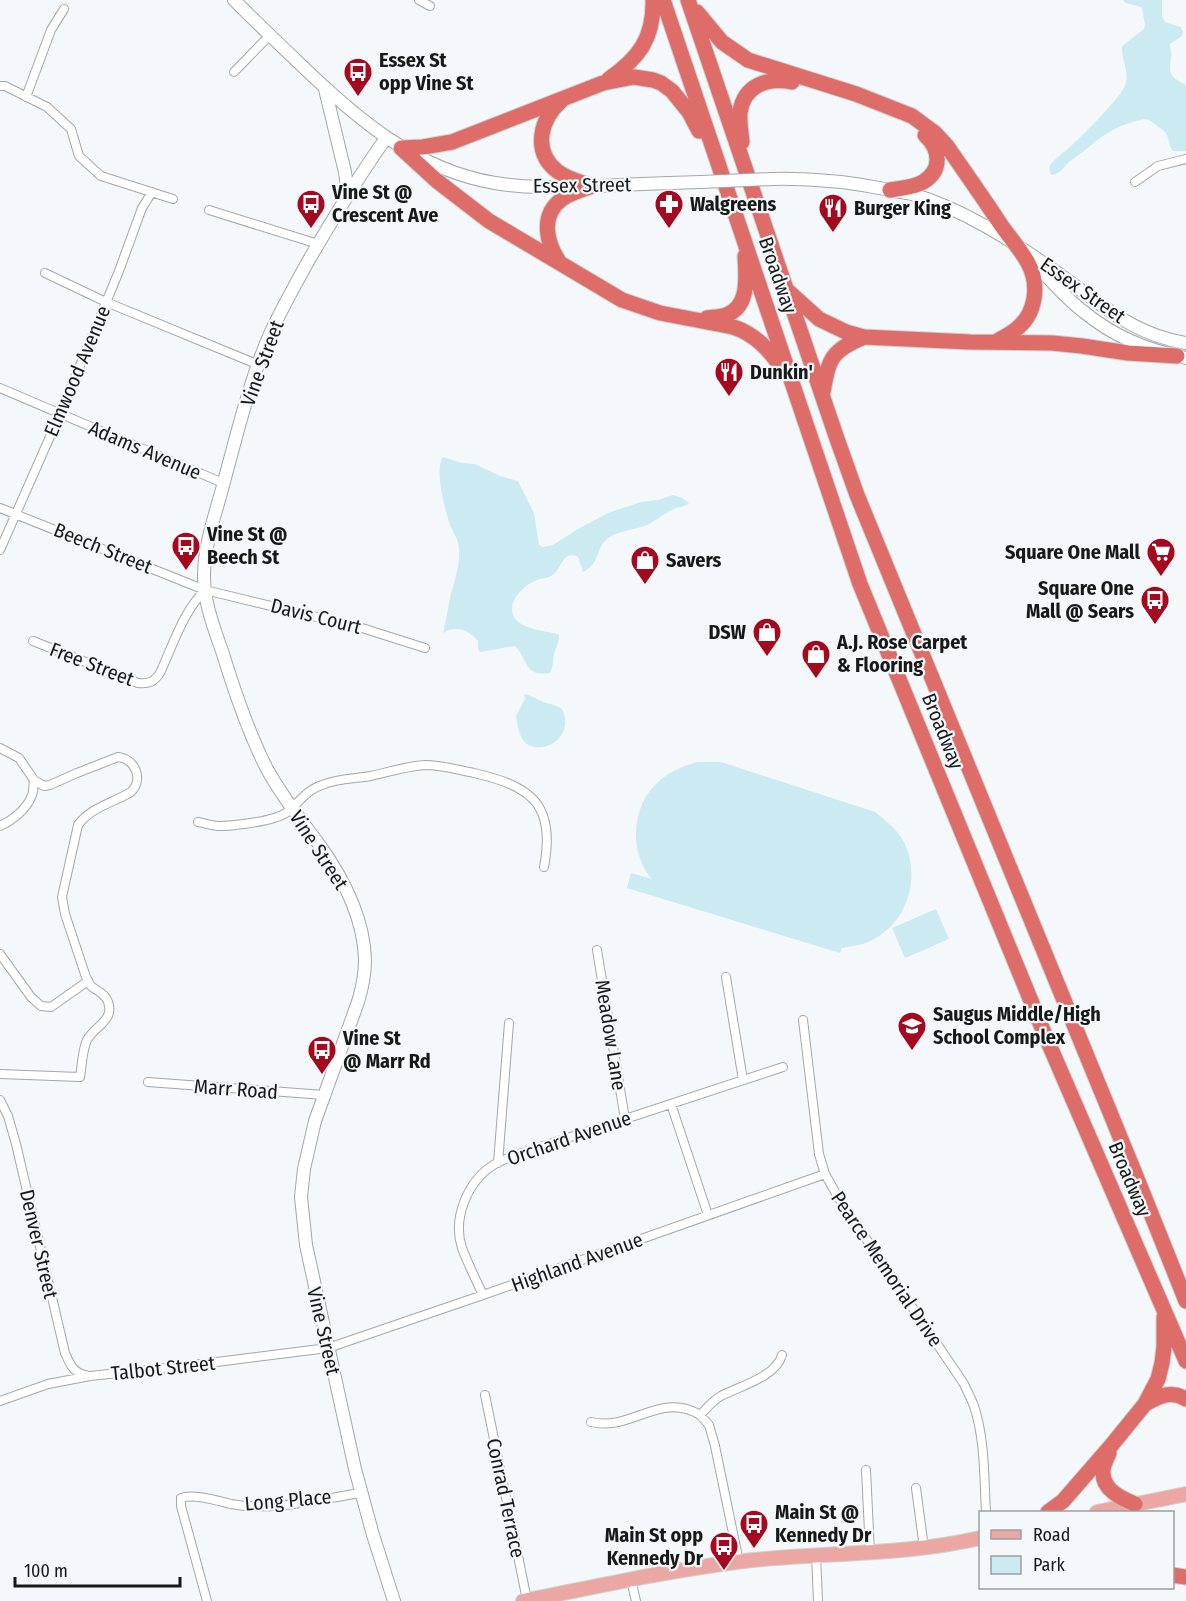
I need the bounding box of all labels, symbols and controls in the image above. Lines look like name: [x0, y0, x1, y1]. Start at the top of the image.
place label: Essex St opp Vine St: [379, 48, 474, 95]
bus stop icon: Essex St opp Vine St: [342, 56, 374, 98]
street label: Essex Street: [533, 172, 632, 198]
place label: Vine St @ Crescent Ave: [331, 180, 438, 227]
bus stop icon: Vine St @ Crescent Ave: [295, 188, 327, 230]
pharmacy icon: Walgreens: [653, 188, 685, 230]
place label: Walgreens: [690, 192, 776, 216]
restaurant icon: Burger King: [817, 192, 849, 234]
place label: Burger King: [854, 196, 951, 220]
street label: Broadway: [754, 234, 802, 317]
street label: Essex Street: [1036, 252, 1131, 328]
street label: Elmwood Avenue: [39, 302, 115, 440]
street label: Vine Street: [235, 316, 289, 409]
restaurant icon: Dunkin': [713, 356, 745, 398]
place label: Dunkin': [750, 360, 813, 384]
street label: Adams Avenue: [85, 416, 205, 484]
street label: Beech Street: [50, 517, 156, 579]
place label: Vine St @ Beech St: [206, 522, 288, 569]
bus stop icon: Vine St @ Beech St: [170, 530, 202, 572]
supermarket icon: Square One Mall: [1145, 536, 1177, 578]
place label: Square One Mall: [1005, 540, 1141, 564]
shop icon: Savers: [629, 544, 661, 586]
place label: Savers: [666, 548, 722, 572]
place label: Square One Mall @ Sears: [1026, 576, 1134, 623]
bus stop icon: Square One Mall @ Sears: [1139, 584, 1171, 626]
street label: Davis Court: [268, 593, 364, 639]
shop icon: DSW: [751, 616, 783, 658]
place label: DSW: [708, 620, 747, 644]
place label: A.J. Rose Carpet & Flooring: [836, 630, 968, 677]
street label: Free Street: [47, 637, 138, 691]
shop icon: A.J. Rose Carpet & Flooring: [800, 638, 832, 680]
street label: Broadway: [917, 690, 969, 772]
street label: Vine Street: [285, 806, 354, 894]
street label: Meadow Lane: [590, 978, 632, 1092]
place label: Saugus Middle/High School Complex: [933, 1002, 1101, 1049]
school or university icon: Saugus Middle/High School Complex: [896, 1010, 928, 1052]
place label: Vine St @ Marr Rd: [342, 1026, 431, 1073]
bus stop icon: Vine St @ Marr Rd: [306, 1034, 338, 1076]
street label: Marr Road: [193, 1074, 279, 1104]
street label: Orchard Avenue: [504, 1106, 634, 1170]
street label: Broadway: [1103, 1138, 1157, 1220]
street label: Denver Street: [15, 1187, 63, 1301]
street label: Pearce Memorial Drive: [826, 1187, 948, 1351]
street label: Highland Avenue: [508, 1227, 646, 1297]
street label: Vine Street: [302, 1285, 346, 1378]
street label: Talbot Street: [110, 1351, 217, 1385]
street label: Conrad Terrace: [482, 1436, 530, 1560]
street label: Long Place: [244, 1484, 332, 1516]
place label: Main St @ Kennedy Dr: [775, 1500, 872, 1547]
bus stop icon: Main St @ Kennedy Dr: [738, 1508, 770, 1550]
legend: [979, 1511, 1174, 1589]
place label: Main St opp Kennedy Dr: [605, 1523, 704, 1570]
text: Road: [1033, 1524, 1070, 1546]
bus stop icon: Main St opp Kennedy Dr: [708, 1530, 740, 1572]
scale bar: [15, 1550, 180, 1588]
text: Park: [1033, 1554, 1066, 1576]
text: 100 m: [24, 1560, 68, 1582]

